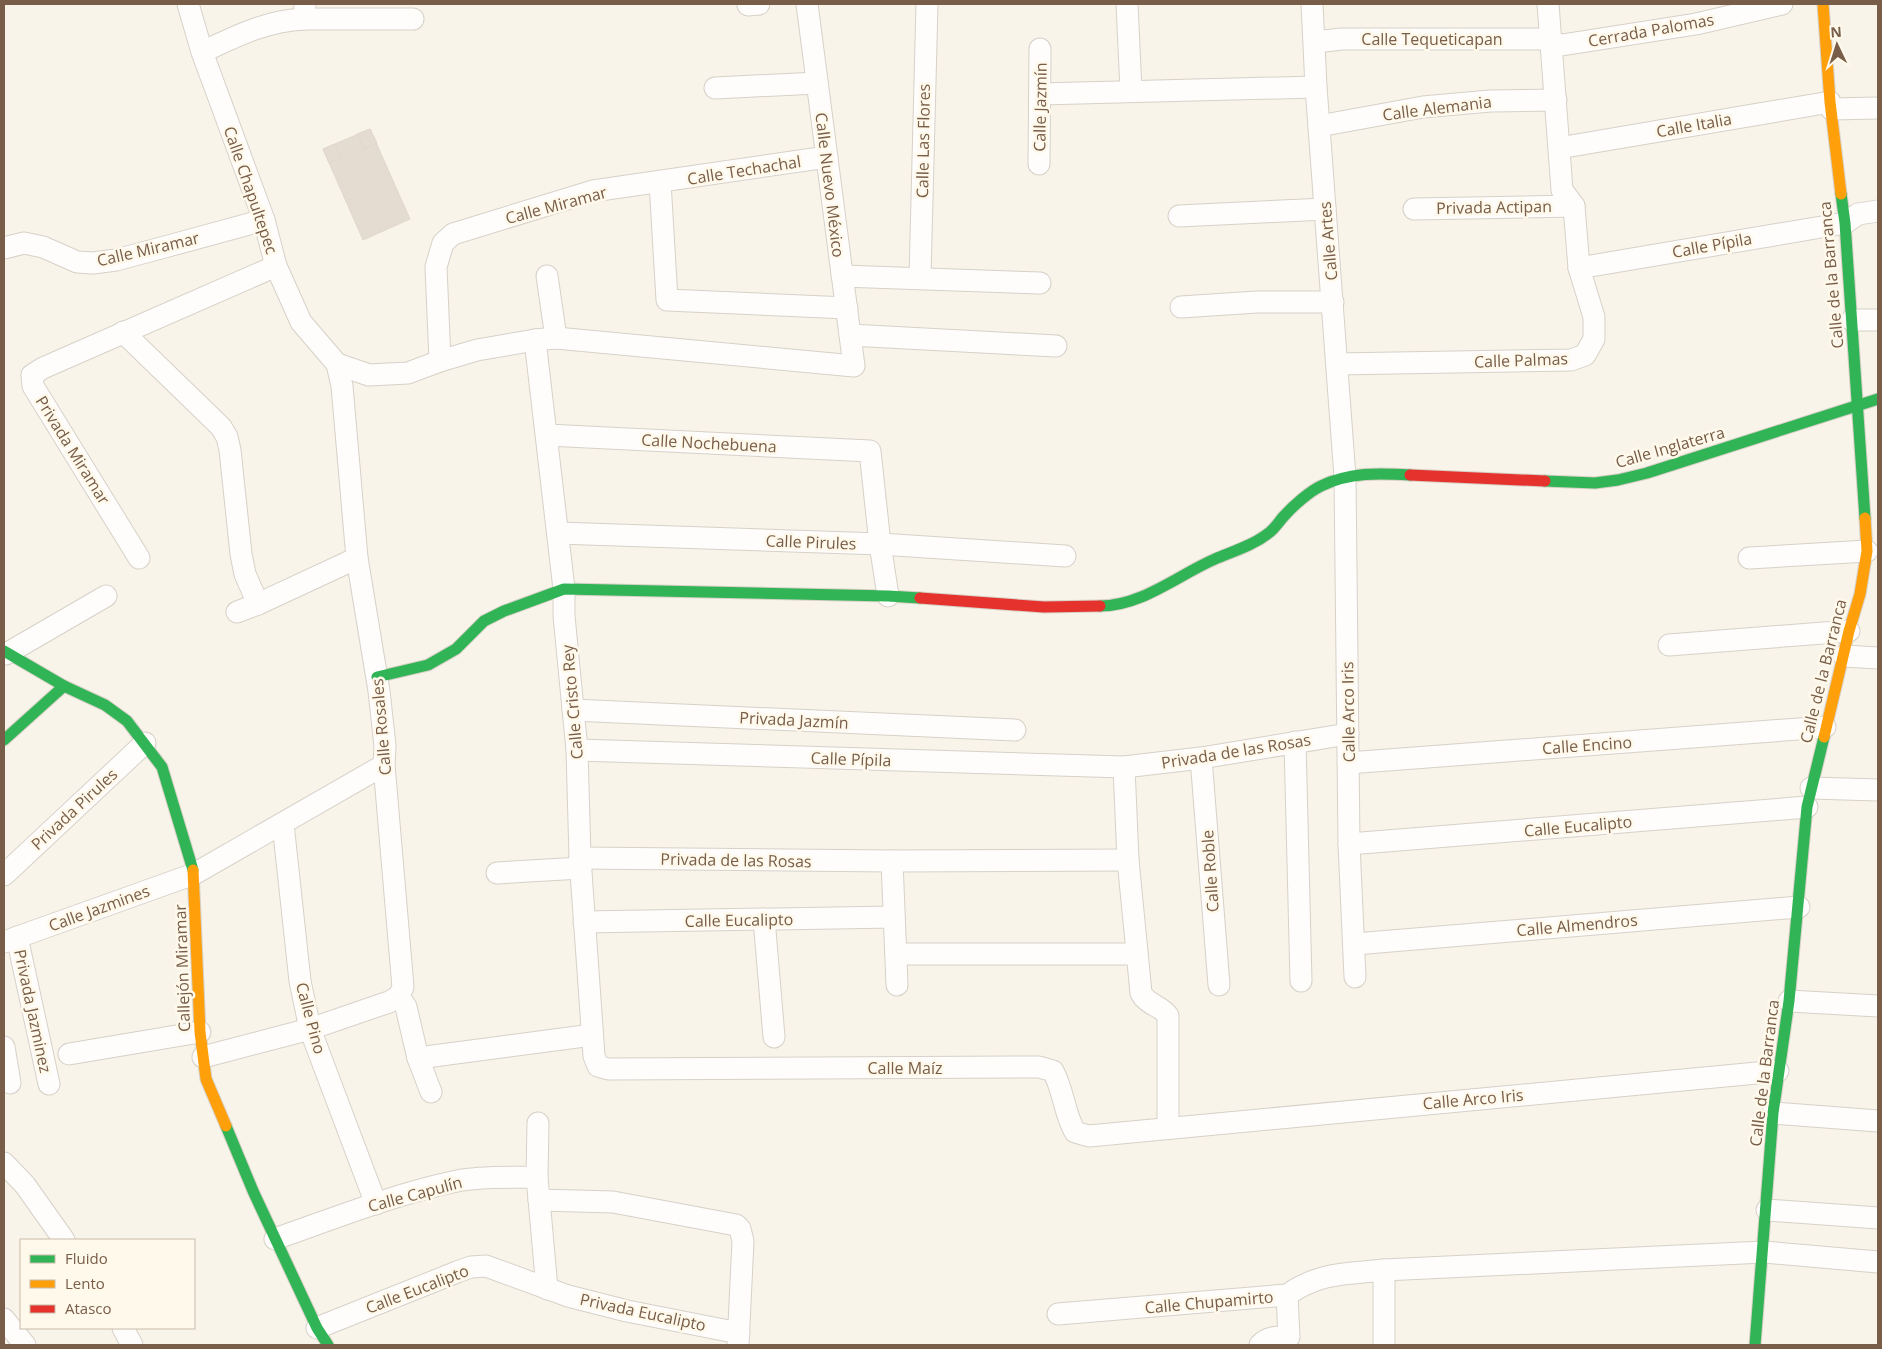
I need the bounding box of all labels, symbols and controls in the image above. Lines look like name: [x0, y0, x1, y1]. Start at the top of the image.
street label: Cerrada Palomas: [1586, 8, 1716, 52]
north arrow: [1812, 20, 1862, 70]
text: N: [1830, 22, 1842, 41]
street label: Calle Tequeticapan: [1361, 28, 1503, 50]
street label: Calle Jazmín: [1028, 62, 1052, 152]
street label: Calle Las Flores: [911, 84, 935, 198]
street label: Calle Alemania: [1381, 90, 1493, 126]
street label: Calle Italia: [1655, 108, 1733, 142]
street label: Calle Nuevo México: [810, 111, 850, 259]
street label: Calle Chapultepec: [219, 123, 283, 257]
street label: Calle Techachal: [686, 150, 802, 190]
street label: Calle Miramar: [503, 181, 610, 229]
street label: Privada Actipan: [1436, 195, 1552, 219]
street label: Calle de la Barranca: [1814, 200, 1848, 350]
street label: Calle Artes: [1314, 201, 1342, 281]
street label: Calle Miramar: [95, 226, 202, 271]
street label: Calle Pípila: [1670, 227, 1754, 263]
street label: Calle Palmas: [1474, 347, 1568, 373]
street label: Privada Miramar: [31, 392, 115, 509]
street label: Calle Inglaterra: [1613, 421, 1727, 473]
street label: Calle Nochebuena: [641, 428, 777, 458]
street label: Calle Pirules: [765, 529, 857, 555]
street label: Calle de la Barranca: [1794, 597, 1852, 745]
street label: Calle Cristo Rey: [556, 643, 588, 760]
street label: Calle Arco Iris: [1336, 661, 1360, 763]
street label: Calle Rosales: [366, 678, 396, 776]
street label: Privada Jazmín: [739, 706, 849, 734]
street label: Privada de las Rosas: [1160, 728, 1312, 774]
street label: Calle Encino: [1541, 731, 1633, 759]
street label: Calle Pípila: [810, 747, 892, 771]
street label: Privada Pirules: [26, 763, 122, 855]
street label: Calle Eucalipto: [1523, 810, 1633, 842]
street label: Calle Roble: [1196, 829, 1224, 913]
street label: Privada de las Rosas: [660, 848, 812, 872]
street label: Calle Jazmines: [45, 880, 153, 936]
street label: Callejón Miramar: [169, 903, 195, 1032]
street label: Calle Eucalipto: [684, 908, 794, 932]
street label: Calle Almendros: [1516, 909, 1638, 941]
street label: Privada Jazminez: [9, 947, 57, 1075]
street label: Calle Pino: [291, 980, 331, 1056]
street label: Calle de la Barranca: [1744, 998, 1784, 1148]
street label: Calle Maíz: [867, 1057, 943, 1079]
street label: Calle Arco Iris: [1422, 1084, 1524, 1114]
street label: Calle Capulín: [365, 1171, 465, 1217]
legend: [20, 1239, 195, 1329]
text: Fluido: [65, 1248, 108, 1268]
street label: Calle Eucalipto: [362, 1259, 472, 1319]
text: Lento: [65, 1273, 105, 1293]
street label: Calle Chupamirto: [1144, 1285, 1274, 1319]
street label: Privada Eucalipto: [578, 1288, 708, 1336]
text: Atasco: [65, 1298, 112, 1318]

